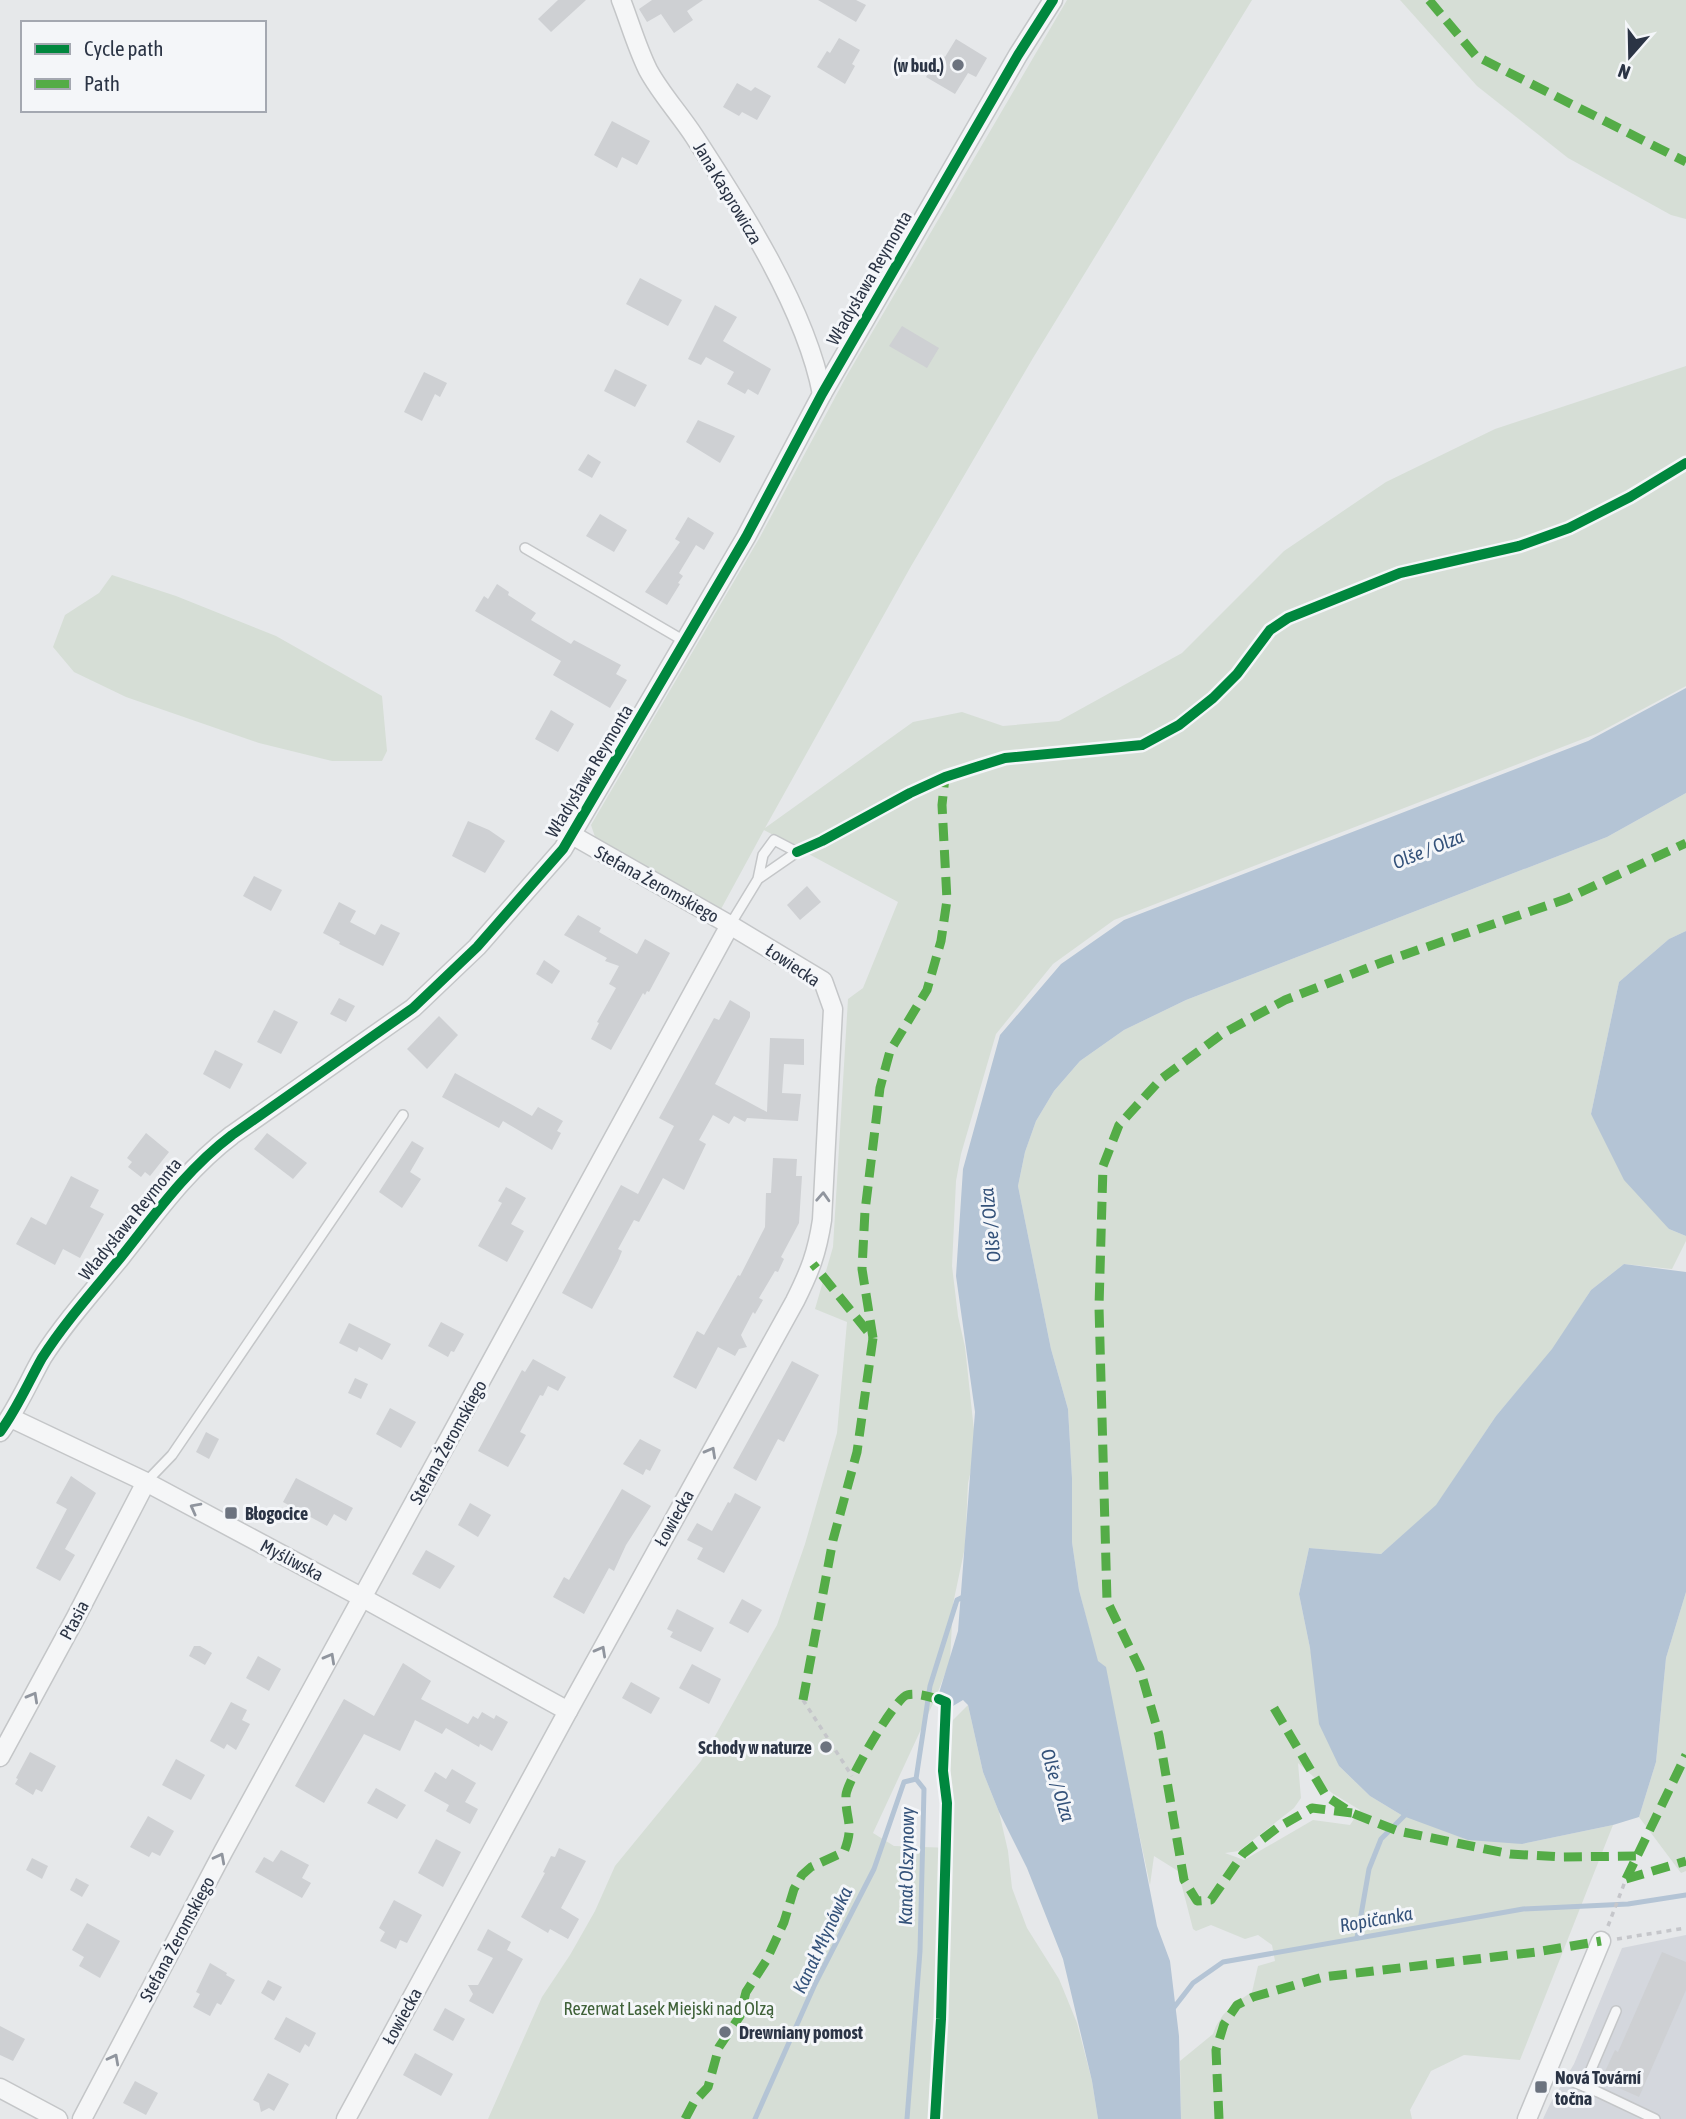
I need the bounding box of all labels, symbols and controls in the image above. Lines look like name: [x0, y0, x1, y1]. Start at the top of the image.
legend: [21, 21, 266, 112]
north arrow: [1595, 21, 1665, 91]
text: Cycle path: [84, 36, 163, 60]
place label: (w bud.): [893, 55, 944, 76]
marker: (w bud.): [950, 57, 966, 73]
text: N: [1615, 60, 1633, 84]
text: Path: [84, 71, 120, 95]
street label: Jana Kasprowicza: [689, 138, 767, 248]
street label: Władysława Reymonta: [822, 207, 916, 349]
street label: Władysława Reymonta: [541, 701, 637, 841]
water label: Olše / Olza: [1389, 825, 1467, 873]
street label: Stefana Żeromskiego: [591, 841, 723, 927]
street label: Łowiecka: [762, 939, 824, 991]
street label: Władysława Reymonta: [74, 1154, 186, 1284]
water label: Olše / Olza: [975, 1187, 1005, 1263]
one-way arrow: [816, 1191, 831, 1202]
street label: Stefana Żeromskiego: [405, 1376, 491, 1508]
one-way arrow: [703, 1447, 716, 1460]
street label: Łowiecka: [650, 1486, 698, 1550]
one-way arrow: [190, 1503, 202, 1516]
place label: Błogocice: [245, 1503, 308, 1524]
marker: Błogocice: [223, 1505, 239, 1521]
street label: Myśliwska: [257, 1535, 327, 1585]
street label: Ptasia: [55, 1597, 93, 1643]
one-way arrow: [593, 1646, 606, 1659]
one-way arrow: [322, 1653, 335, 1666]
one-way arrow: [24, 1692, 38, 1705]
place label: Schody w naturze: [698, 1737, 812, 1758]
marker: Schody w naturze: [818, 1739, 834, 1755]
water label: Olše / Olza: [1037, 1746, 1079, 1824]
water label: Kanał Olszynowy: [894, 1807, 918, 1925]
one-way arrow: [212, 1853, 226, 1865]
street label: Stefana Żeromskiego: [135, 1873, 219, 2005]
water label: Kanał Młynówka: [788, 1883, 856, 1997]
water label: Ropičanka: [1338, 1902, 1414, 1936]
street label: Łowiecka: [378, 1984, 426, 2048]
park label: Rezerwat Lasek Miejski nad Olzą: [564, 1998, 774, 2019]
place label: Drewniany pomost: [739, 2022, 864, 2043]
marker: Drewniany pomost: [717, 2024, 733, 2040]
one-way arrow: [105, 2054, 119, 2066]
place label: Nová Tovární točna: [1554, 2067, 1642, 2109]
marker: Nová Tovární točna: [1533, 2079, 1549, 2095]

